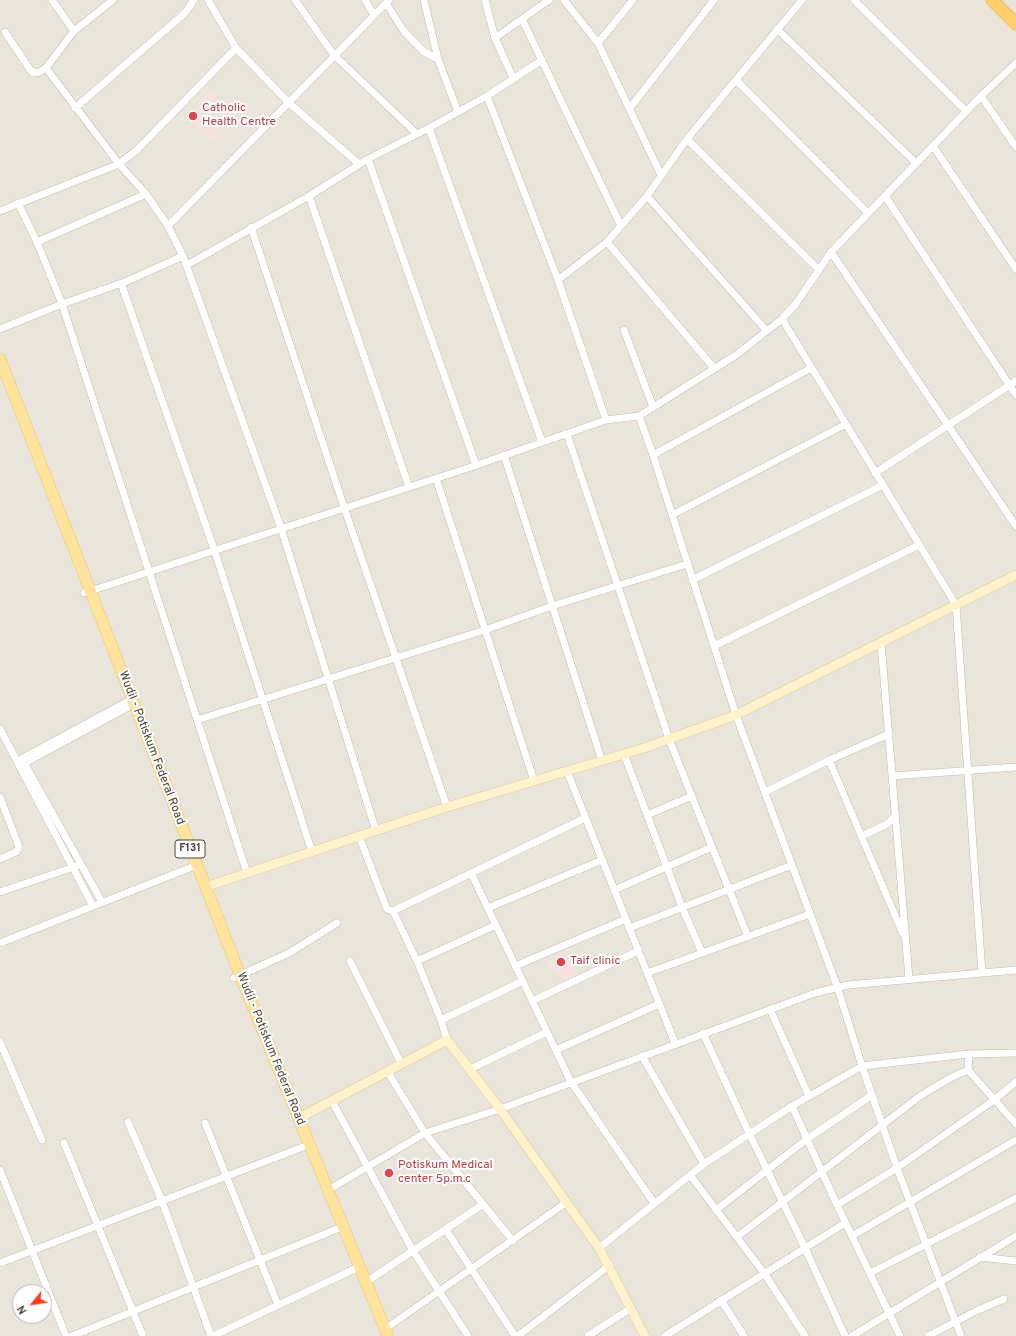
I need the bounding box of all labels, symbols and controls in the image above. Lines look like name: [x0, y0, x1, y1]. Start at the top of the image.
place label: Catholic Health Centre: [202, 102, 276, 130]
marker: Catholic Health Centre: [187, 110, 199, 122]
street label: Wudil - Potiskum Federal Road: [115, 669, 187, 827]
road number: F131: [175, 840, 205, 858]
place label: Taif clinic: [570, 955, 620, 969]
marker: Taif clinic: [555, 956, 567, 968]
street label: Wudil - Potiskum Federal Road: [233, 971, 307, 1127]
place label: Potiskum Medical center 5p.m.c: [398, 1159, 493, 1187]
marker: Potiskum Medical center 5p.m.c: [383, 1167, 395, 1179]
north arrow: [12, 1284, 52, 1324]
text: N: [14, 1303, 31, 1316]

